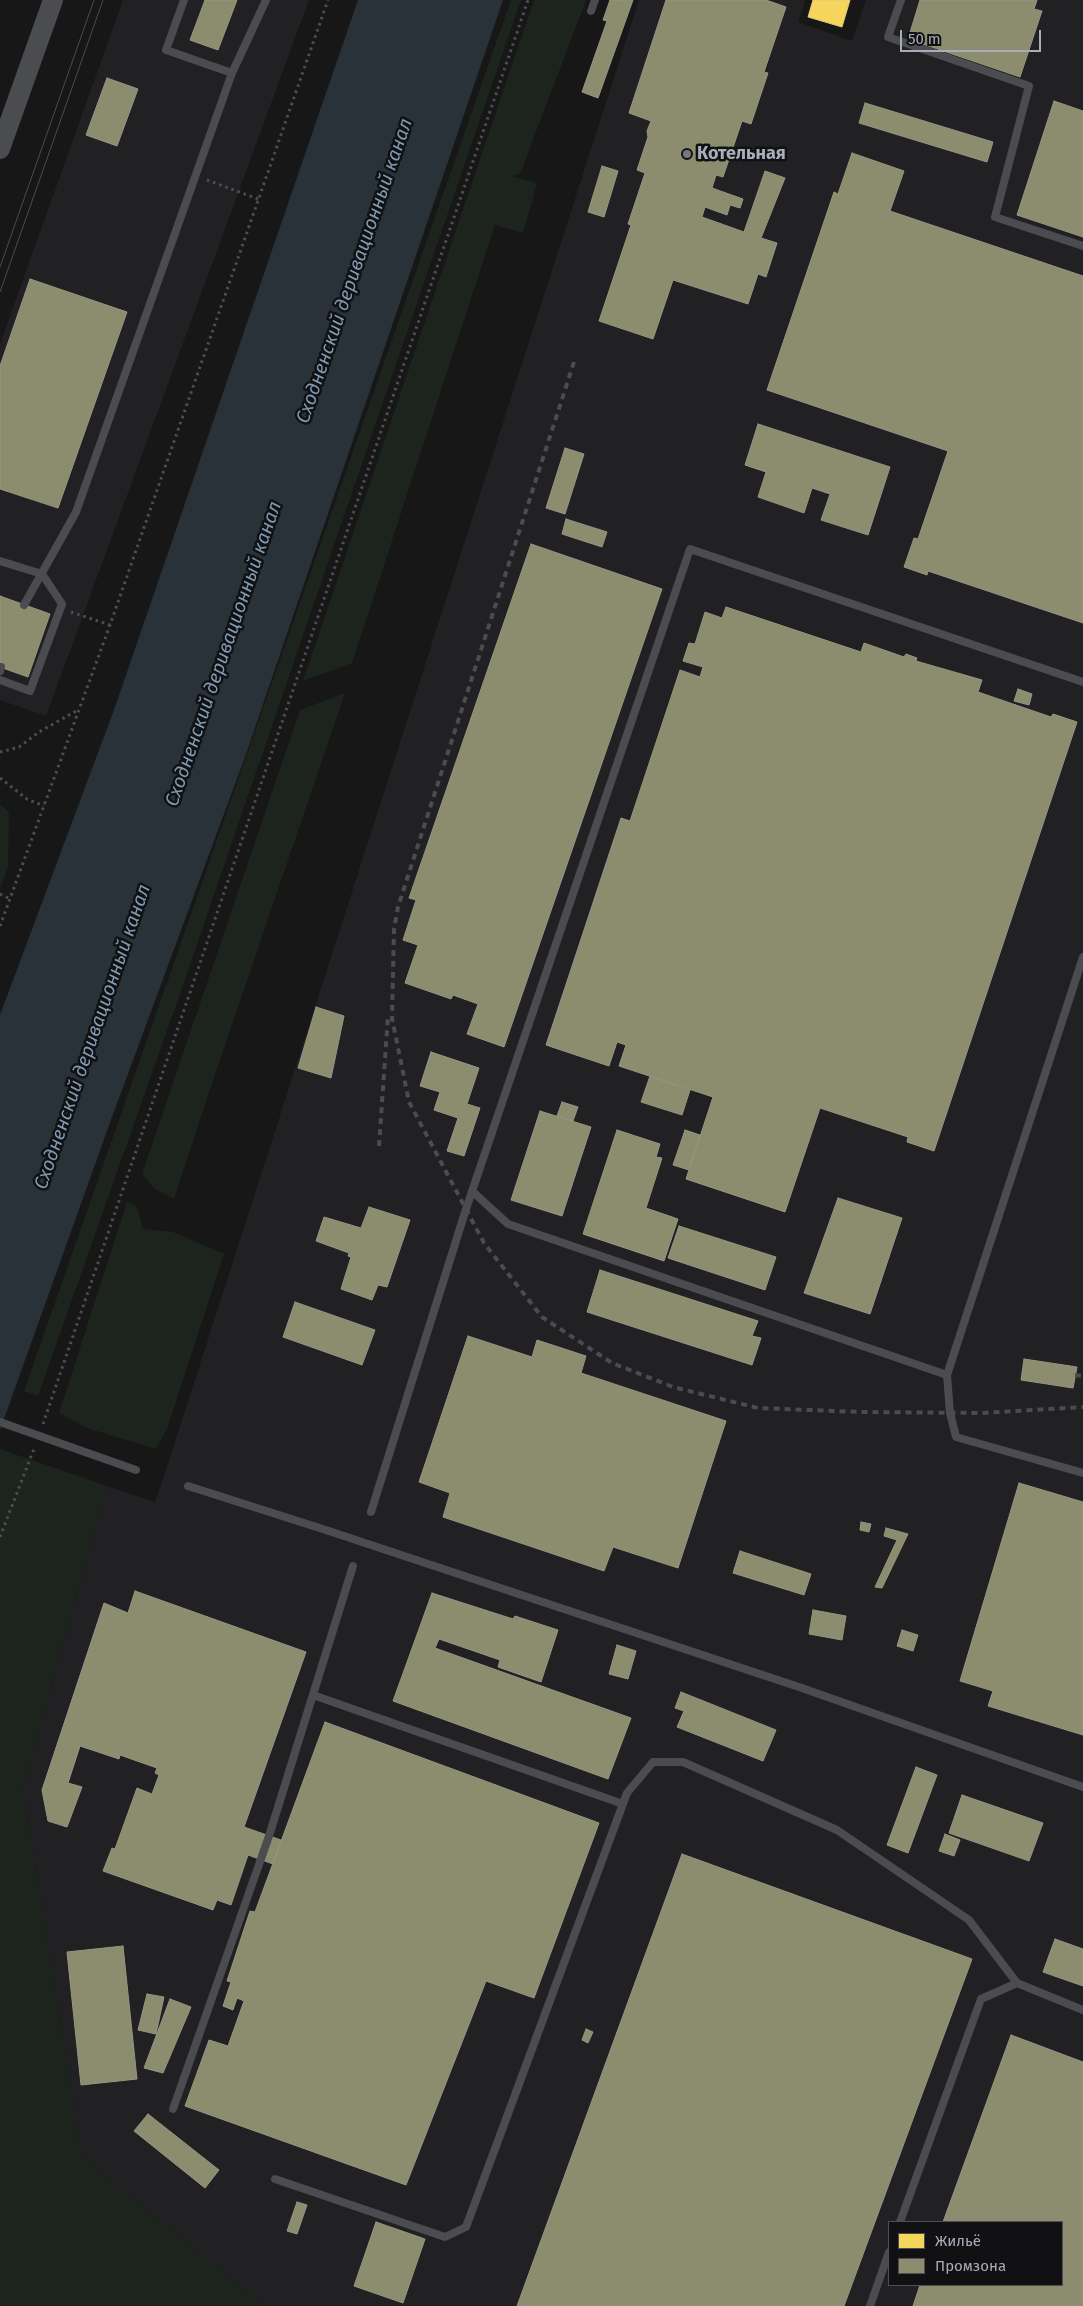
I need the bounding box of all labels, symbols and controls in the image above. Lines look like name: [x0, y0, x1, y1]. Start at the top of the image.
scale bar: [903, 20, 1044, 52]
text: 50 m: [908, 30, 941, 48]
water label: Сходненский деривационный канал: [292, 116, 418, 426]
place label: Котельная: [697, 143, 786, 165]
marker: Котельная: [681, 148, 693, 160]
water label: Сходненский деривационный канал: [161, 499, 287, 809]
water label: Сходненский деривационный канал: [30, 882, 156, 1192]
legend: [888, 2221, 1063, 2286]
text: Жильё: [935, 2232, 981, 2250]
text: Промзона: [935, 2257, 1006, 2275]

